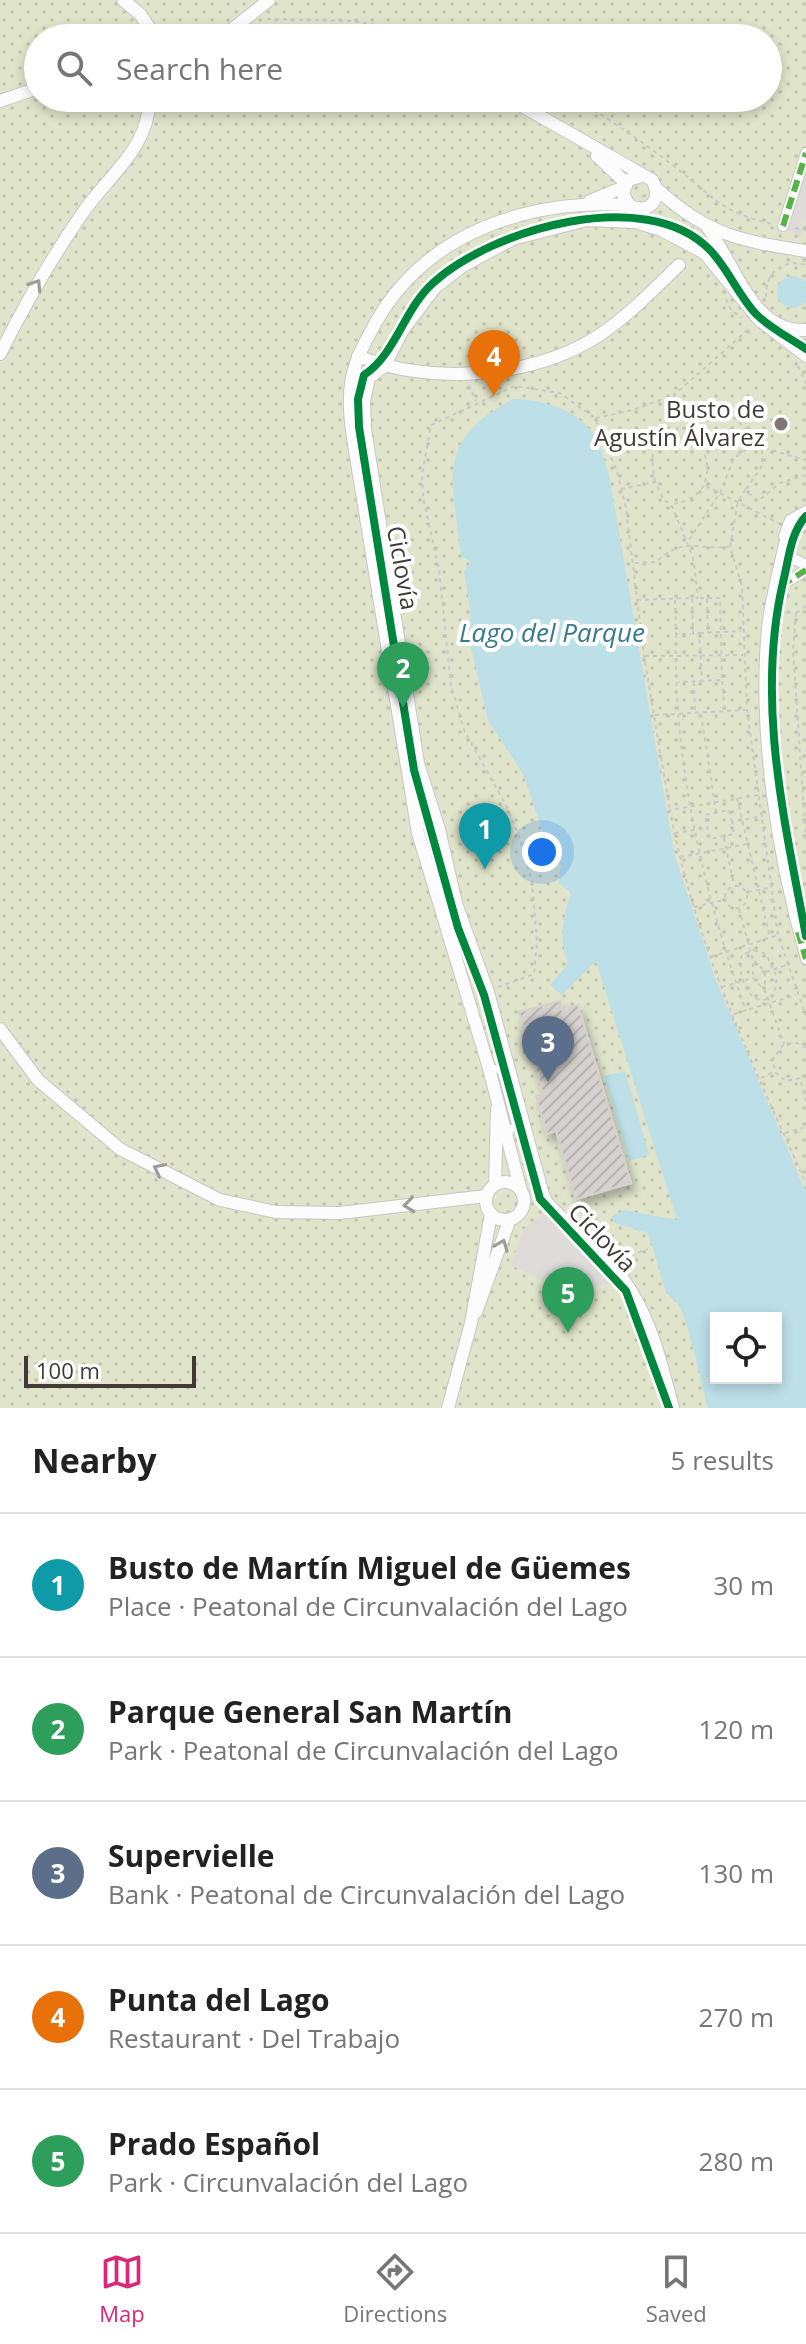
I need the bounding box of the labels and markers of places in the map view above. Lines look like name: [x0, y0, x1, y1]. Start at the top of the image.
pin: 4: [468, 330, 520, 396]
place label: Busto de Agustín Álvarez: [594, 392, 765, 453]
marker: Busto de Agustín Álvarez: [772, 415, 790, 433]
pin: 2: [377, 642, 429, 708]
pin: 1: [459, 803, 511, 869]
pin: 3: [522, 1016, 574, 1082]
pin: 5: [542, 1267, 594, 1333]

